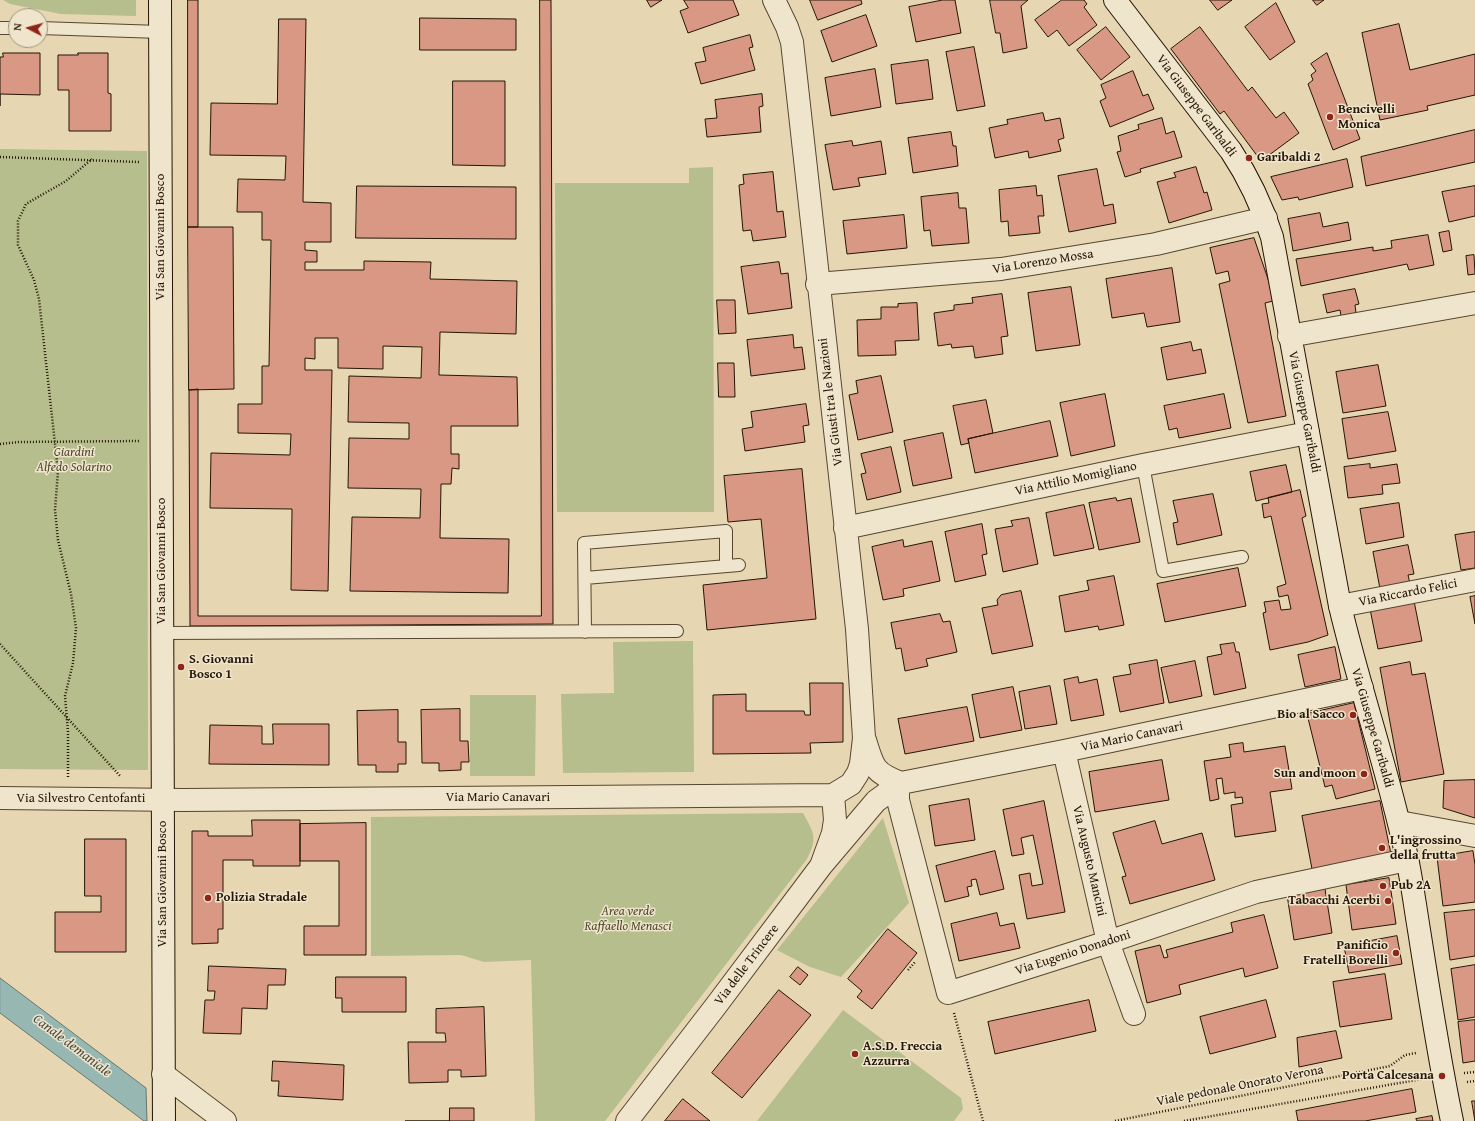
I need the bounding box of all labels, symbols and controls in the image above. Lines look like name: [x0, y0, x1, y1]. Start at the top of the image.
north arrow: [8, 8, 48, 48]
text: N: [9, 22, 25, 31]
street label: Via Giuseppe Garibaldi: [1153, 52, 1239, 160]
place label: Bencivelli Monica: [1338, 102, 1395, 133]
marker: Bencivelli Monica: [1325, 112, 1335, 122]
place label: Garibaldi 2: [1257, 150, 1320, 166]
marker: Garibaldi 2: [1244, 153, 1254, 163]
street label: Via San Giovanni Bosco: [153, 174, 169, 300]
street label: Via Lorenzo Mossa: [992, 246, 1094, 278]
street label: Via Giusti tra le Nazioni: [815, 337, 847, 467]
street label: Via Giuseppe Garibaldi: [1285, 350, 1323, 474]
park label: Giardini Alfedo Solarino: [37, 445, 111, 476]
street label: Via Attilio Momigliano: [1014, 458, 1138, 500]
street label: Via San Giovanni Bosco: [154, 498, 170, 624]
street label: Via Riccardo Felici: [1357, 576, 1459, 610]
place label: S. Giovanni Bosco 1: [189, 652, 253, 683]
marker: S. Giovanni Bosco 1: [176, 662, 186, 672]
street label: Via Giuseppe Garibaldi: [1347, 666, 1397, 790]
place label: Bio al Sacco: [1277, 707, 1345, 723]
marker: Bio al Sacco: [1348, 710, 1358, 720]
street label: Via Mario Canavari: [1079, 719, 1185, 755]
place label: Sun and moon: [1274, 766, 1356, 782]
marker: Sun and moon: [1359, 769, 1369, 779]
street label: Via Mario Canavari: [446, 790, 550, 806]
street label: Via Silvestro Centofanti: [16, 791, 146, 807]
street label: Via Augusto Mancini: [1069, 804, 1109, 918]
street label: Via San Giovanni Bosco: [155, 821, 171, 947]
place label: L'ingrossino della frutta: [1390, 833, 1461, 864]
marker: L'ingrossino della frutta: [1377, 843, 1387, 853]
place label: Pub 2A: [1391, 878, 1431, 894]
marker: Pub 2A: [1378, 881, 1388, 891]
place label: Polizia Stradale: [216, 890, 307, 906]
marker: Polizia Stradale: [203, 893, 213, 903]
place label: Tabacchi Acerbi: [1288, 893, 1380, 909]
marker: Tabacchi Acerbi: [1383, 896, 1393, 906]
park label: Area verde Raffaello Menasci: [584, 904, 672, 935]
street label: Via delle Trincere: [712, 921, 782, 1009]
street label: Via Eugenio Donadoni: [1013, 927, 1133, 979]
place label: Panificio Fratelli Borelli: [1303, 938, 1388, 969]
marker: Panificio Fratelli Borelli: [1391, 948, 1401, 958]
water label: Canale demaniale: [29, 1011, 115, 1081]
place label: A.S.D. Freccia Azzurra: [863, 1039, 942, 1070]
marker: A.S.D. Freccia Azzurra: [850, 1049, 860, 1059]
street label: Viale pedonale Onorato Verona: [1155, 1062, 1325, 1110]
place label: Porta Calcesana: [1342, 1068, 1434, 1084]
marker: Porta Calcesana: [1437, 1071, 1447, 1081]

